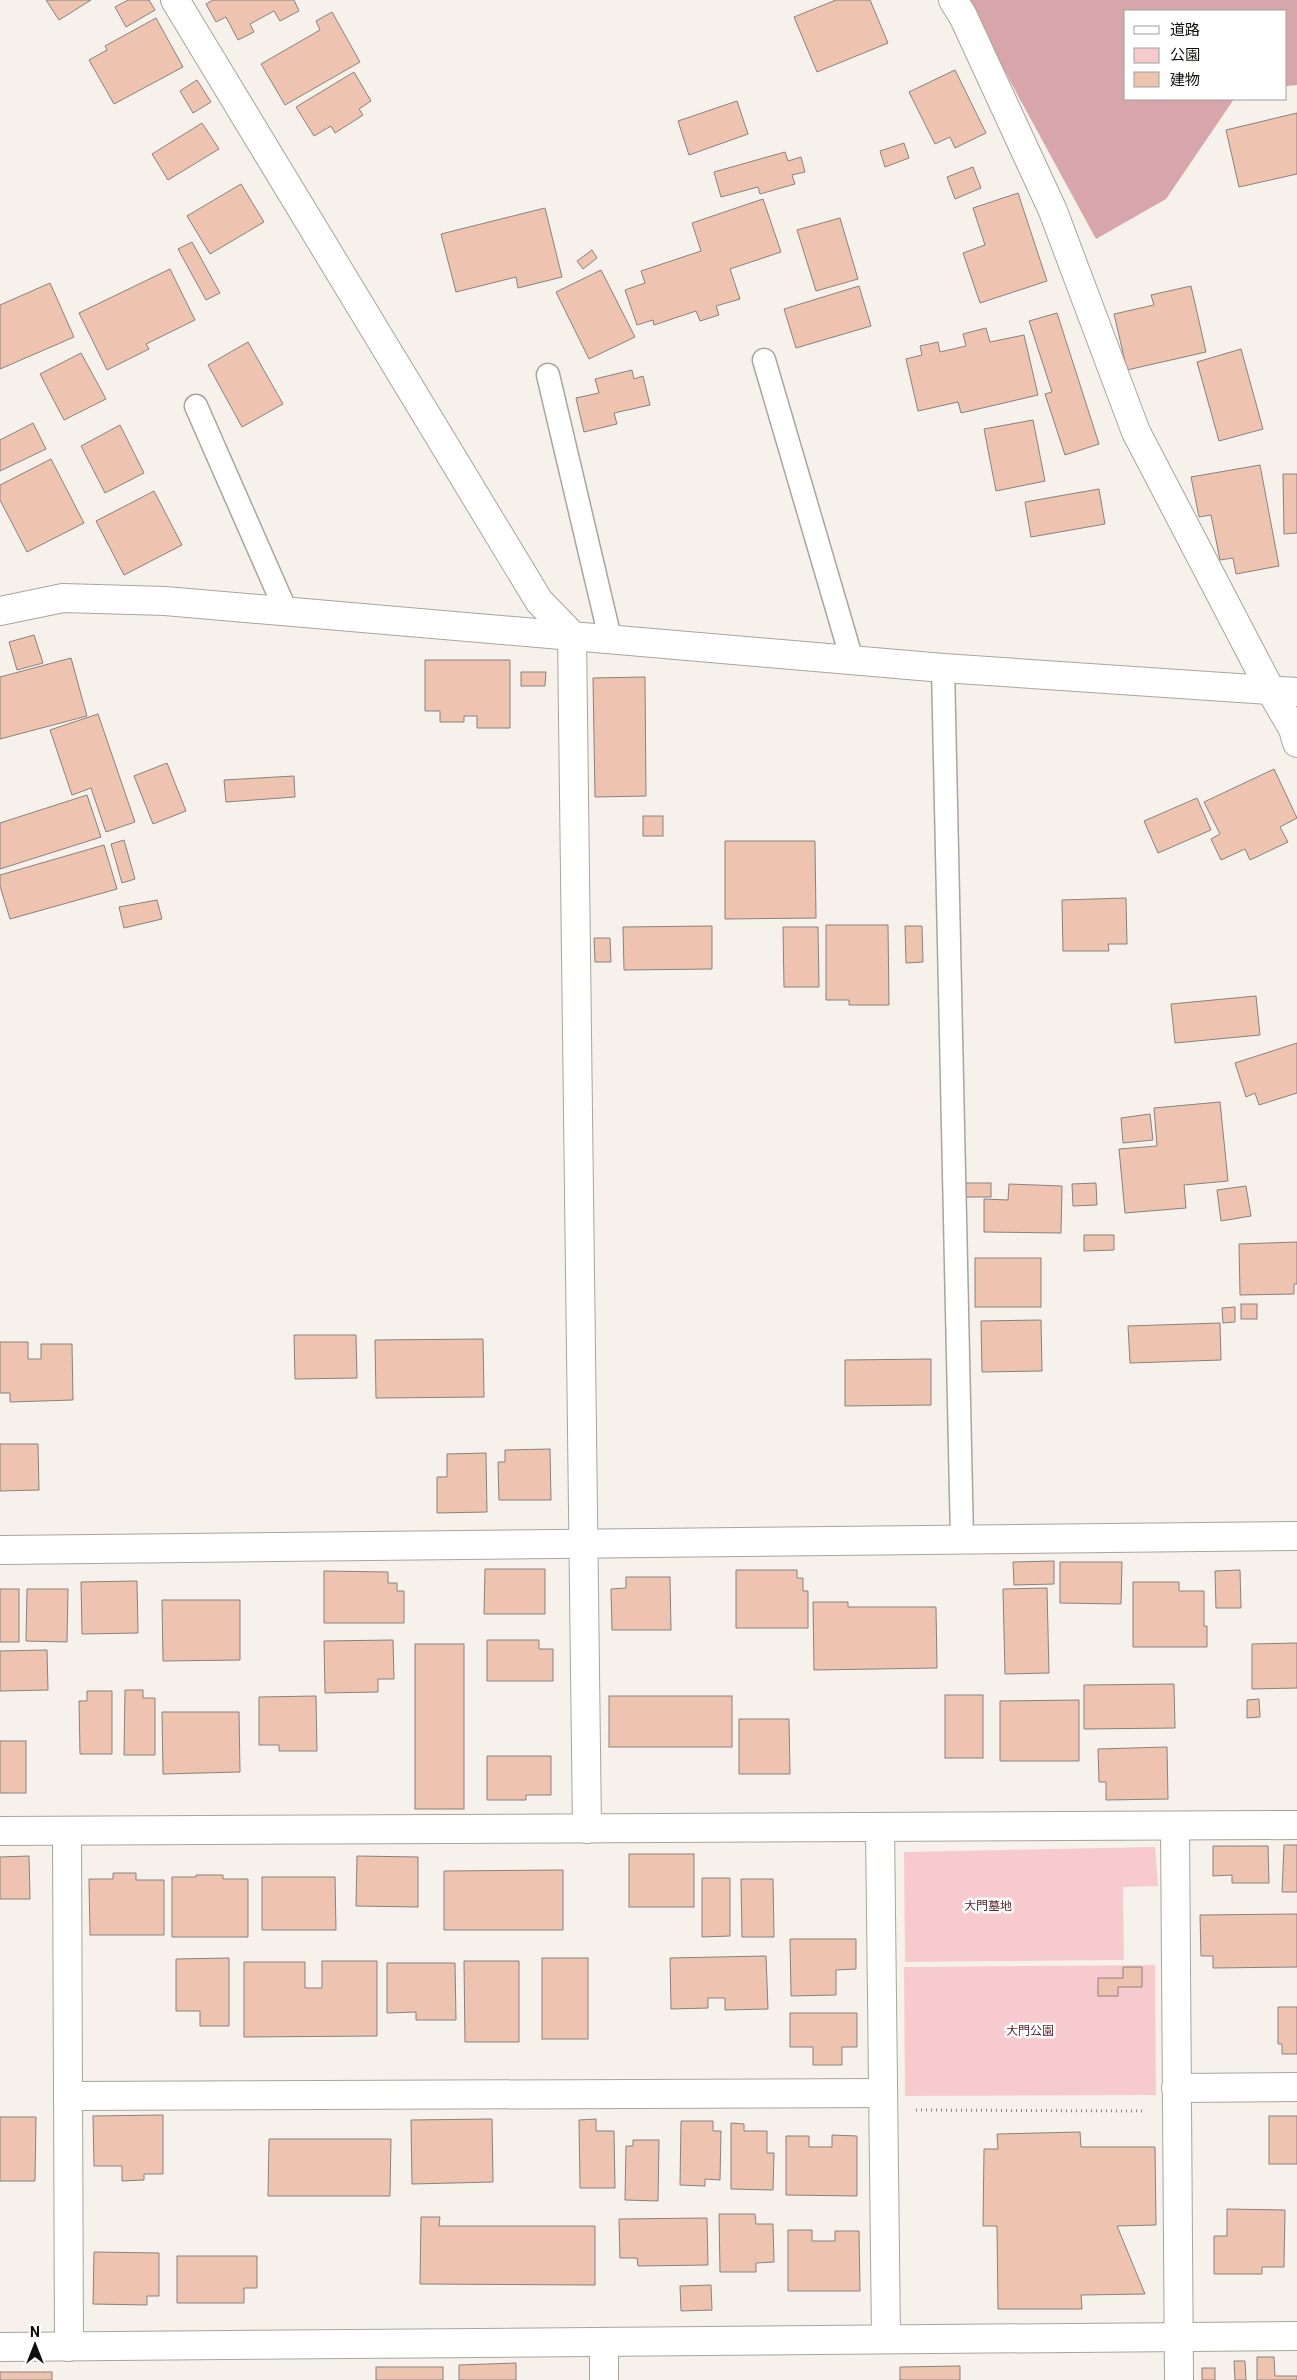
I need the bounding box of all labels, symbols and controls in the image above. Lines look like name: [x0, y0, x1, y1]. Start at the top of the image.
legend: [1124, 10, 1287, 100]
text: 道路: [1170, 21, 1200, 39]
text: 公園: [1170, 46, 1200, 64]
text: 建物: [1170, 71, 1200, 89]
park label: 大門墓地: [964, 1899, 1012, 1913]
park label: 大門公園: [1006, 2024, 1054, 2038]
north arrow: [10, 2320, 60, 2370]
text: N: [30, 2324, 40, 2340]

